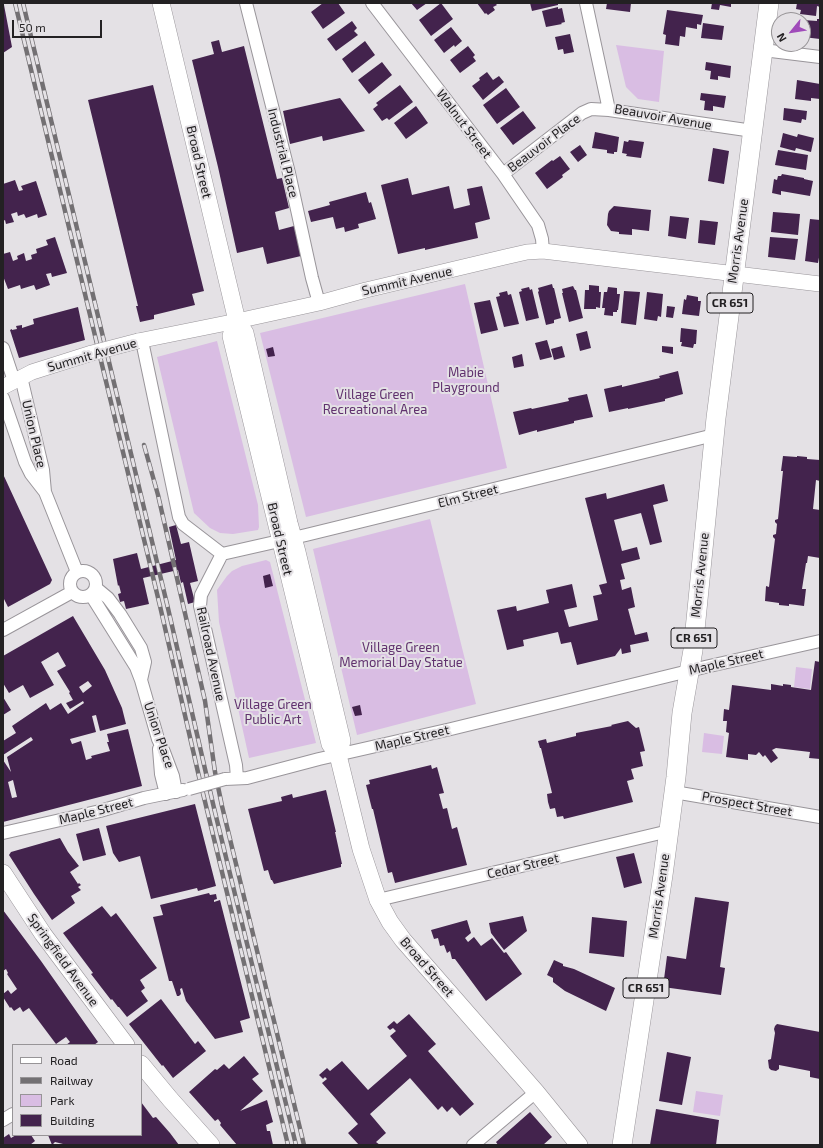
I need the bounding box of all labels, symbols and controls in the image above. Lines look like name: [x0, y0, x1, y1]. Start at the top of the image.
scale bar: [14, 12, 104, 38]
north arrow: [771, 12, 811, 52]
text: 50 m: [19, 20, 46, 34]
text: N: [773, 31, 789, 44]
street label: Walnut Street: [433, 87, 495, 161]
street label: Beauvoir Avenue: [613, 101, 713, 133]
street label: Industrial Place: [264, 107, 302, 199]
street label: Beauvoir Place: [505, 111, 583, 175]
street label: Broad Street: [183, 124, 215, 200]
street label: Morris Avenue: [724, 198, 752, 284]
street label: Summit Avenue: [360, 263, 454, 299]
road number: CR 651: [707, 293, 753, 313]
street label: Summit Avenue: [46, 335, 138, 375]
park label: Mabie Playground: [432, 365, 500, 396]
park label: Village Green Recreational Area: [323, 387, 427, 418]
street label: Union Place: [19, 399, 49, 469]
street label: Elm Street: [436, 481, 500, 511]
street label: Broad Street: [264, 501, 296, 577]
street label: Morris Avenue: [688, 532, 712, 618]
street label: Railroad Avenue: [193, 606, 229, 702]
road number: CR 651: [671, 628, 717, 648]
park label: Village Green Memorial Day Statue: [339, 640, 463, 671]
street label: Maple Street: [687, 646, 765, 678]
park label: Village Green Public Art: [234, 697, 312, 728]
street label: Union Place: [140, 700, 178, 770]
street label: Maple Street: [373, 722, 451, 754]
street label: Prospect Street: [701, 788, 793, 820]
street label: Maple Street: [57, 794, 135, 828]
street label: Cedar Street: [486, 850, 560, 882]
street label: Morris Avenue: [645, 853, 673, 939]
street label: Springfield Avenue: [24, 911, 102, 1009]
street label: Broad Street: [397, 934, 457, 1000]
road number: CR 651: [623, 978, 669, 998]
legend: [12, 1044, 142, 1136]
text: Road: [50, 1053, 78, 1067]
text: Railway: [50, 1073, 93, 1087]
text: Park: [50, 1093, 75, 1107]
text: Building: [50, 1113, 94, 1127]

